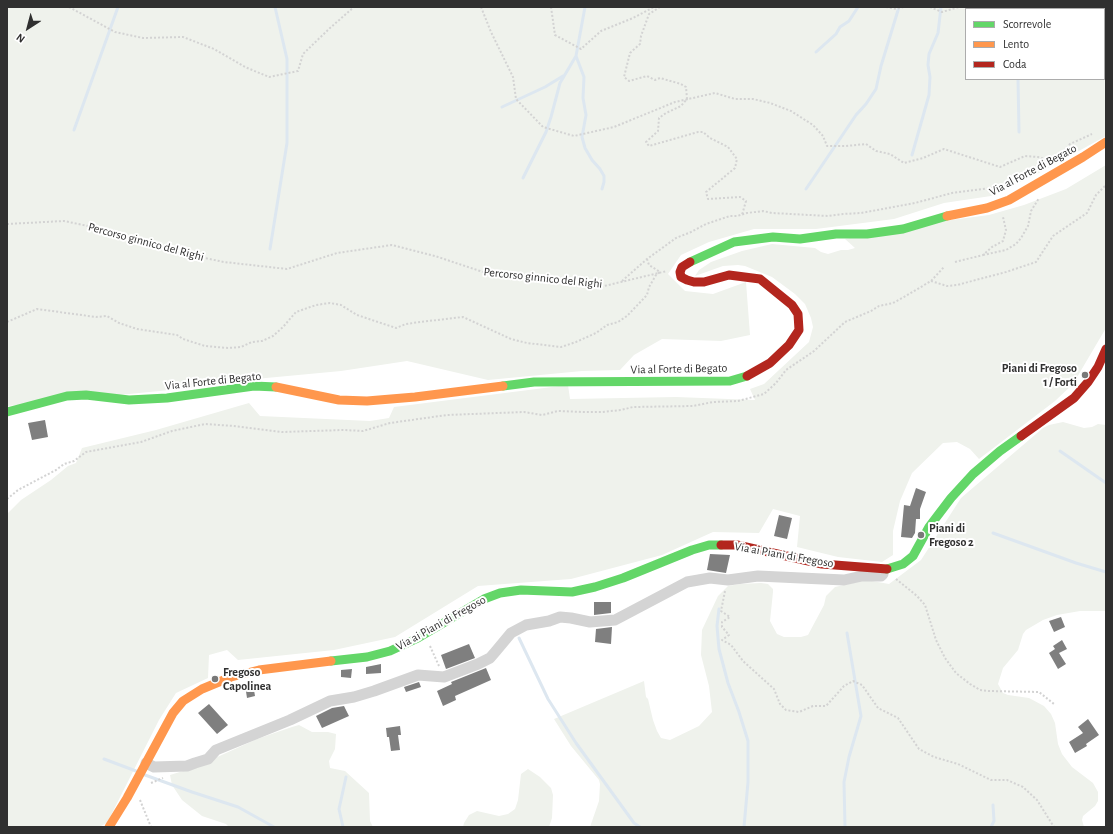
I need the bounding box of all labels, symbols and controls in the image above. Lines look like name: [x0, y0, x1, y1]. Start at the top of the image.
north arrow: [8, 8, 48, 48]
legend: [965, 8, 1105, 80]
text: Scorrevole: [1003, 18, 1051, 30]
text: N: [14, 31, 27, 45]
text: Lento: [1003, 38, 1029, 50]
text: Coda: [1003, 58, 1027, 70]
street label: Via al Forte di Begato: [987, 141, 1079, 199]
street label: Percorso ginnico del Righi: [86, 220, 206, 264]
street label: Percorso ginnico del Righi: [483, 265, 603, 291]
street label: Via al Forte di Begato: [630, 361, 728, 377]
place label: Piani di Fregoso 1 / Forti: [1002, 361, 1077, 389]
street label: Via al Forte di Begato: [164, 369, 262, 393]
marker: Piani di Fregoso 1 / Forti: [1080, 370, 1090, 380]
place label: Piani di Fregoso 2: [929, 521, 974, 549]
marker: Piani di Fregoso 2: [916, 530, 926, 540]
street label: Via ai Piani di Fregoso: [733, 539, 835, 571]
street label: Via ai Piani di Fregoso: [394, 592, 488, 654]
place label: Fregoso Capolinea: [223, 665, 271, 693]
marker: Fregoso Capolinea: [210, 674, 220, 684]

